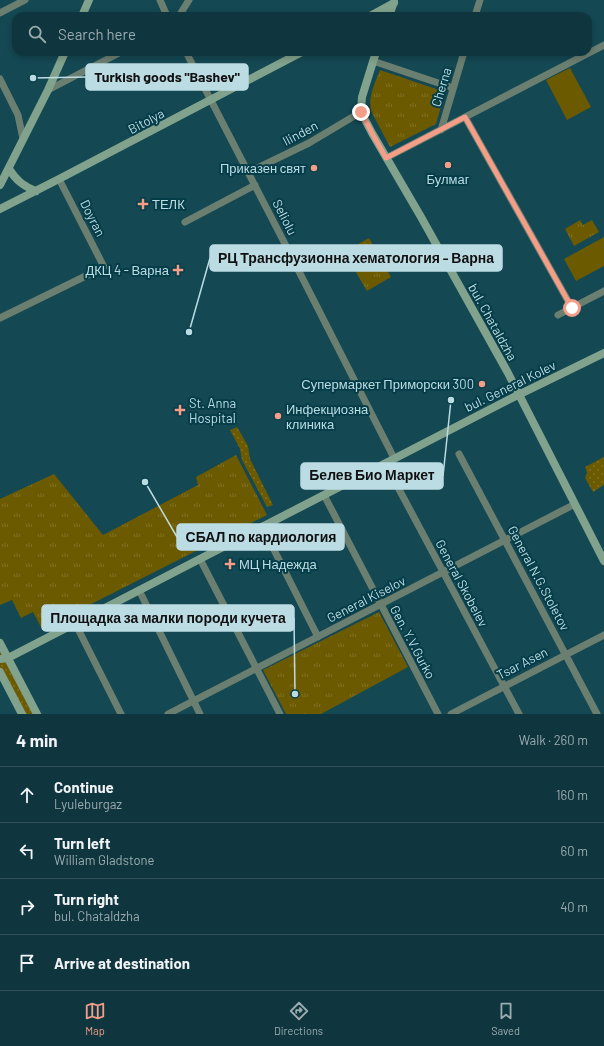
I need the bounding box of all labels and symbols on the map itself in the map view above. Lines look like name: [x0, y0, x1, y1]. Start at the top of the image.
callout: Turkish goods "Bashev": [86, 64, 248, 90]
street label: Cherna: [427, 65, 455, 109]
text: Turkish goods "Bashev": [94, 68, 240, 85]
route end: [352, 103, 370, 121]
street label: Bitolya: [125, 105, 167, 137]
street label: Ilinden: [280, 117, 320, 149]
place label: Приказен свят: [220, 160, 306, 176]
marker: Булмаг: [443, 160, 453, 170]
marker: Приказен свят: [309, 163, 319, 173]
place label: Булмаг: [427, 171, 470, 187]
place label: ТЕЛК: [152, 196, 185, 212]
street label: Seliolu: [269, 196, 301, 238]
street label: Doyran: [77, 197, 109, 239]
marker: ТЕЛК: [137, 198, 149, 210]
callout: РЦ Трансфузионна хематология - Варна: [210, 245, 502, 271]
text: РЦ Трансфузионна хематология - Варна: [218, 249, 494, 266]
place label: ДКЦ 4 - Варна: [85, 262, 170, 278]
marker: ДКЦ 4 - Варна: [172, 264, 184, 276]
street label: bul. Chataldzha: [465, 281, 521, 363]
route start: [563, 299, 581, 317]
street label: bul. General Kolev: [462, 357, 558, 415]
place label: Супермаркет Приморски 300: [301, 376, 474, 392]
marker: Супермаркет Приморски 300: [477, 379, 487, 389]
place label: St. Anna Hospital: [189, 395, 236, 426]
place label: Инфекциозна клиника: [286, 401, 369, 432]
marker: St. Anna Hospital: [174, 404, 186, 416]
marker: Инфекциозна клиника: [273, 411, 283, 421]
callout: Белев Био Маркет: [301, 463, 443, 489]
text: Белев Био Маркет: [309, 466, 435, 483]
street label: General N.G.Stoletov: [505, 523, 573, 633]
callout: СБАЛ по кардиология: [177, 524, 344, 550]
text: СБАЛ по кардиология: [186, 528, 336, 545]
street label: General Skobelev: [432, 537, 492, 629]
place label: МЦ Надежда: [239, 556, 318, 572]
marker: МЦ Надежда: [224, 558, 236, 570]
street label: General Kiselov: [324, 572, 408, 626]
street label: Gen. Y.V.Gurko: [387, 602, 439, 682]
callout: Площадка за малки породи кучета: [42, 605, 294, 631]
text: Площадка за малки породи кучета: [50, 609, 286, 626]
street label: Tsar Asen: [494, 643, 550, 683]

